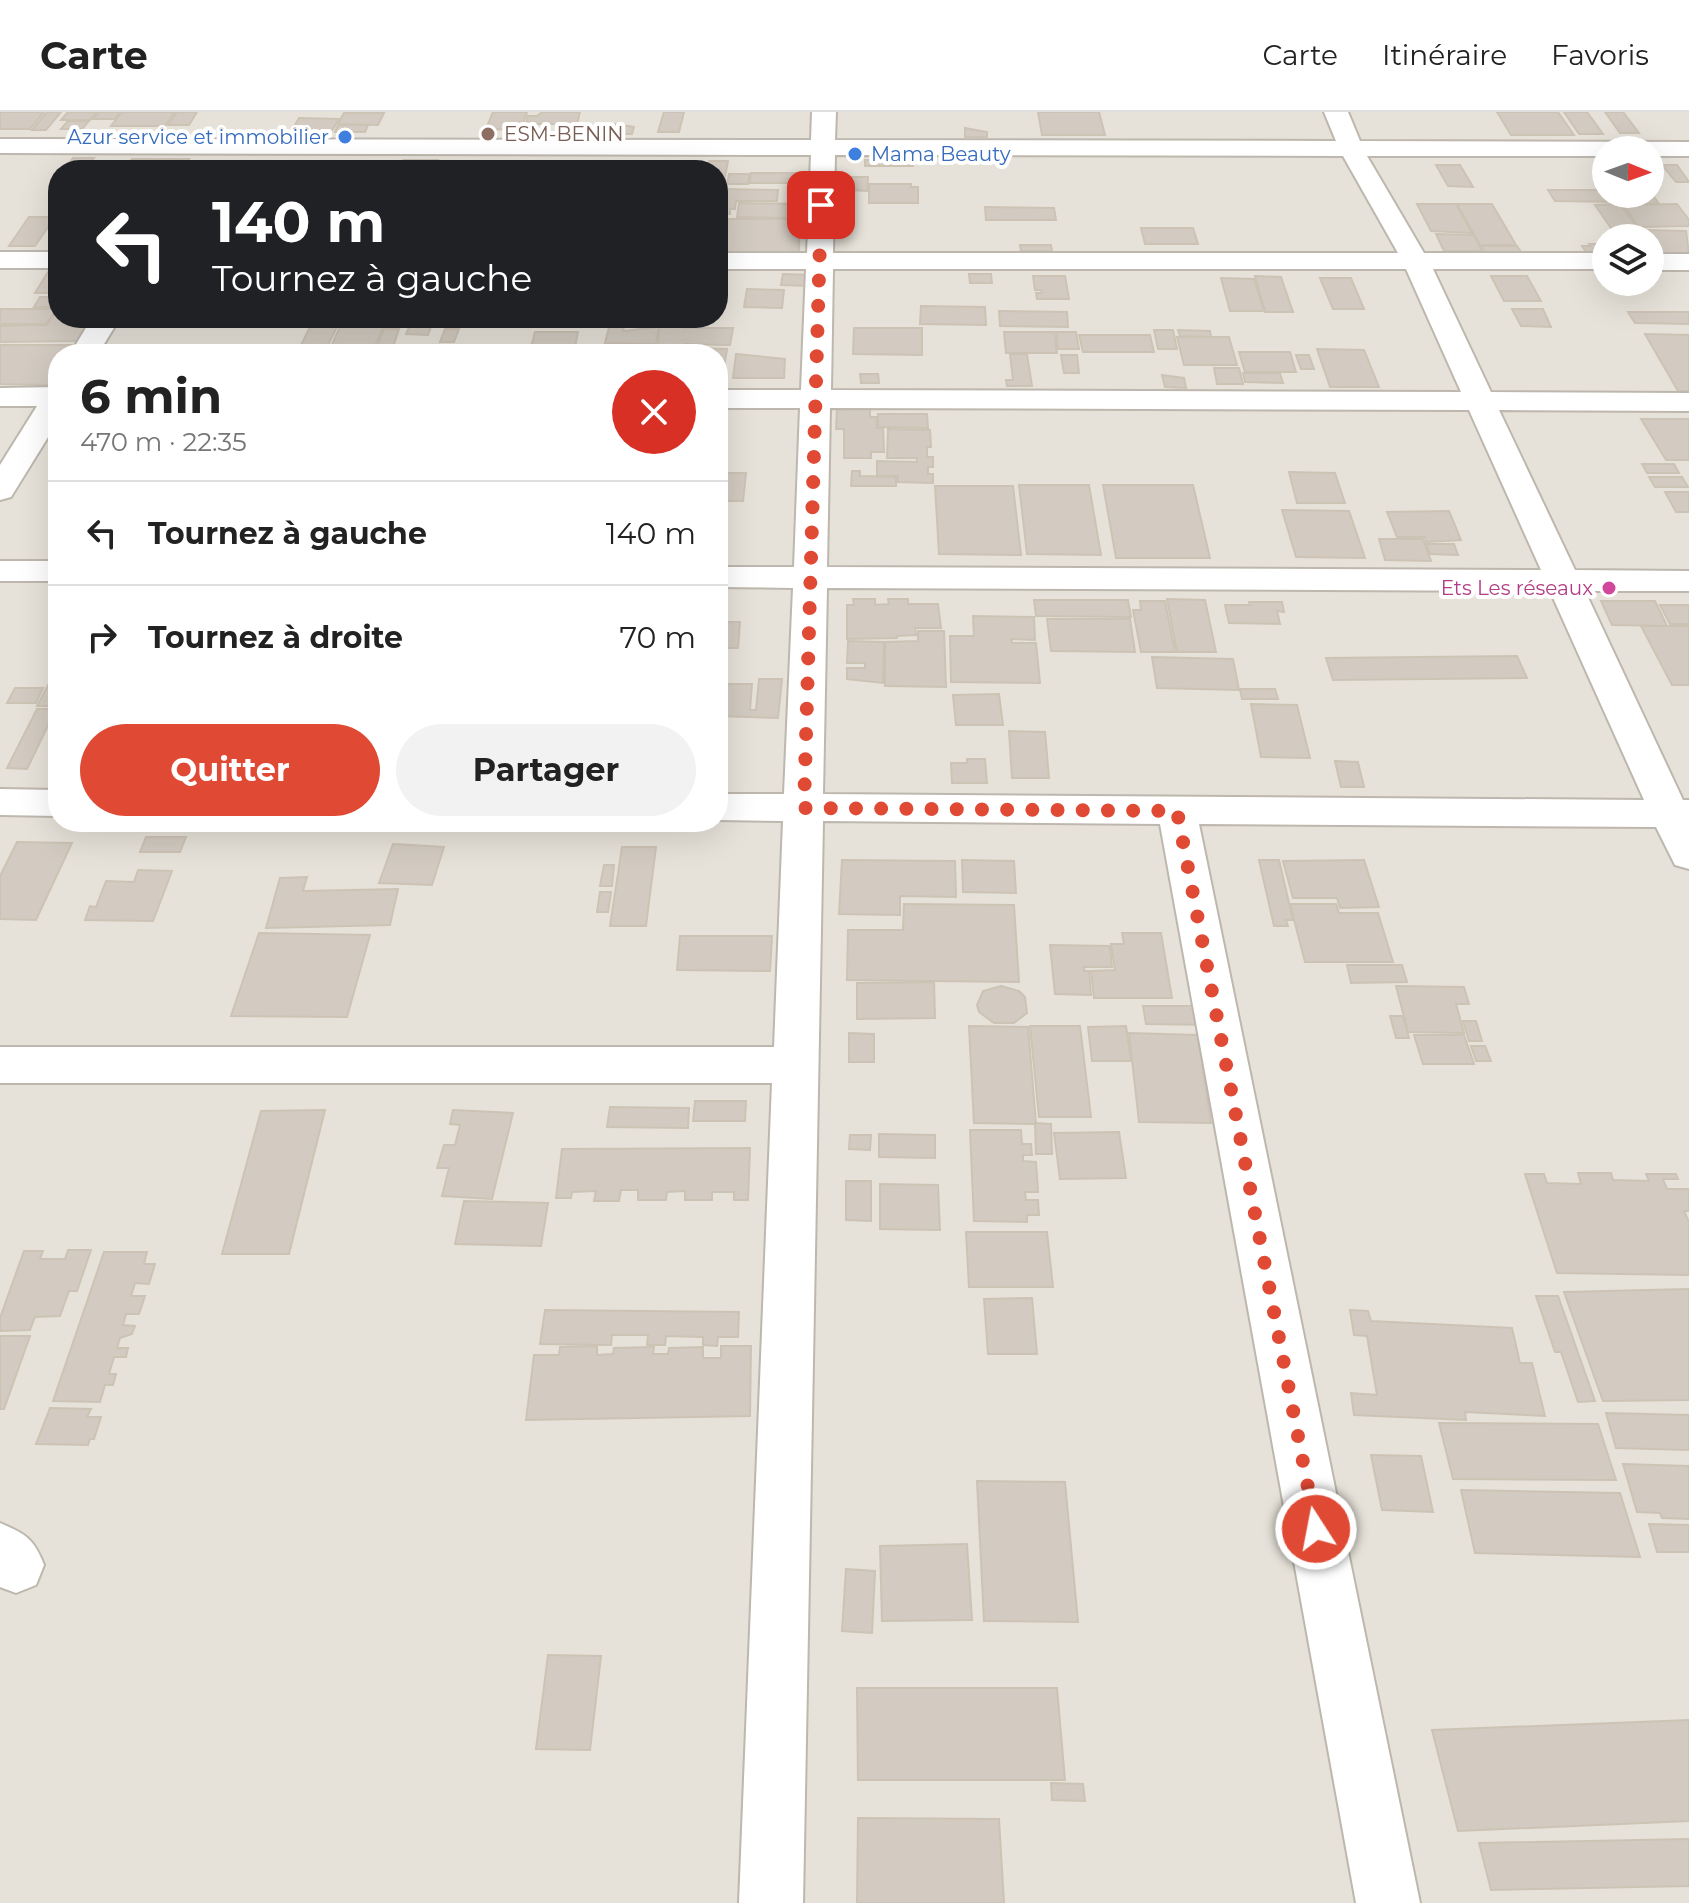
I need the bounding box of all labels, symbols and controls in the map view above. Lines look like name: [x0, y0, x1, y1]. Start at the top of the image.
text: Carte: [40, 32, 148, 79]
text: Carte: [1262, 38, 1338, 72]
text: Itinéraire: [1382, 38, 1507, 72]
text: Favoris: [1551, 38, 1649, 72]
place label: ESM-BENIN: [504, 122, 623, 146]
place label: Azur service et immobilier: [67, 125, 329, 149]
marker: ESM-BENIN: [479, 125, 497, 143]
marker: Azur service et immobilier: [336, 128, 354, 146]
north arrow: [1592, 136, 1664, 208]
map controls: [1592, 136, 1664, 296]
place label: Mama Beauty: [871, 142, 1011, 166]
marker: Mama Beauty: [846, 145, 864, 163]
pin: [787, 171, 855, 239]
icon: arrive: [799, 183, 843, 227]
text: 140 m: [212, 188, 385, 256]
icon: left: [80, 192, 184, 296]
button: layers: [1592, 224, 1664, 296]
text: Tournez à gauche: [212, 256, 532, 300]
text: 6 min: [80, 367, 222, 425]
button: close: [612, 370, 696, 454]
text: 470 m · 22:35: [80, 426, 247, 458]
icon: left: [80, 511, 124, 555]
text: Tournez à gauche: [148, 515, 427, 552]
text: 140 m: [606, 515, 696, 552]
place label: Ets Les réseaux: [1441, 576, 1593, 600]
marker: Ets Les réseaux: [1600, 579, 1618, 597]
icon: right: [80, 615, 124, 659]
text: Tournez à droite: [148, 619, 403, 656]
text: 70 m: [619, 619, 696, 656]
button: Quitter: [80, 724, 380, 816]
button: Partager: [396, 724, 696, 816]
position arrow: [1274, 1487, 1358, 1571]

